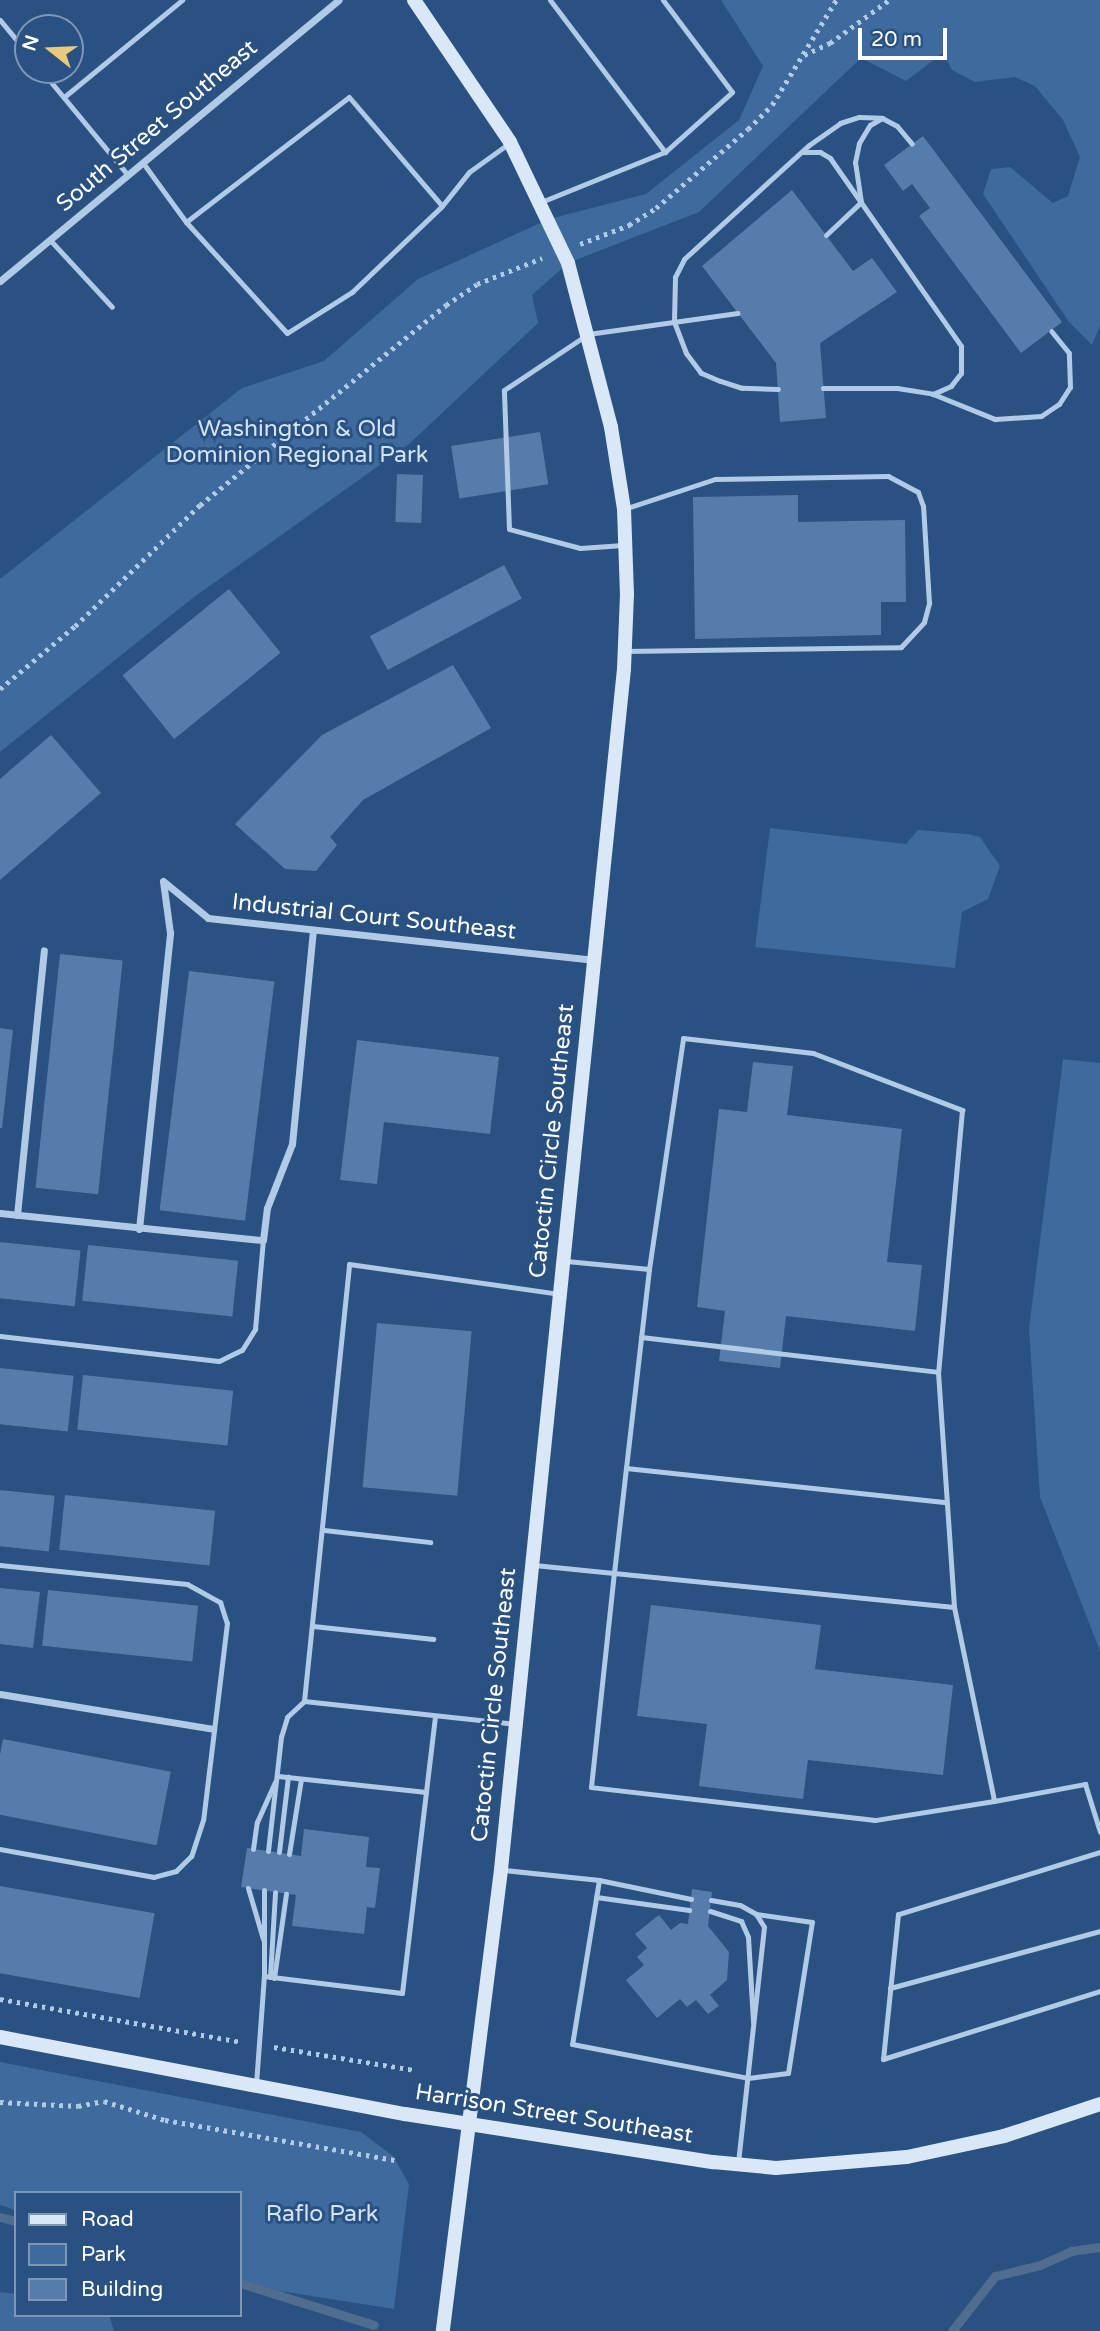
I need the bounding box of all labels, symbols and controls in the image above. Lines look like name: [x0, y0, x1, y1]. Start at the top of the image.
north arrow: [14, 14, 84, 84]
scale bar: [862, 14, 951, 58]
text: 20 m: [871, 27, 922, 52]
text: N: [18, 32, 44, 54]
street label: South Street Southeast: [51, 34, 263, 218]
park label: Washington & Old Dominion Regional Park: [166, 415, 428, 469]
street label: Industrial Court Southeast: [231, 888, 517, 946]
street label: Catoctin Circle Southeast: [524, 1002, 580, 1280]
street label: Catoctin Circle Southeast: [466, 1566, 522, 1844]
street label: Harrison Street Southeast: [413, 2078, 695, 2150]
legend: [14, 2191, 242, 2317]
park label: Raflo Park: [266, 2200, 378, 2228]
text: Road: [81, 2207, 134, 2232]
text: Park: [81, 2242, 126, 2267]
text: Building: [81, 2277, 163, 2302]

